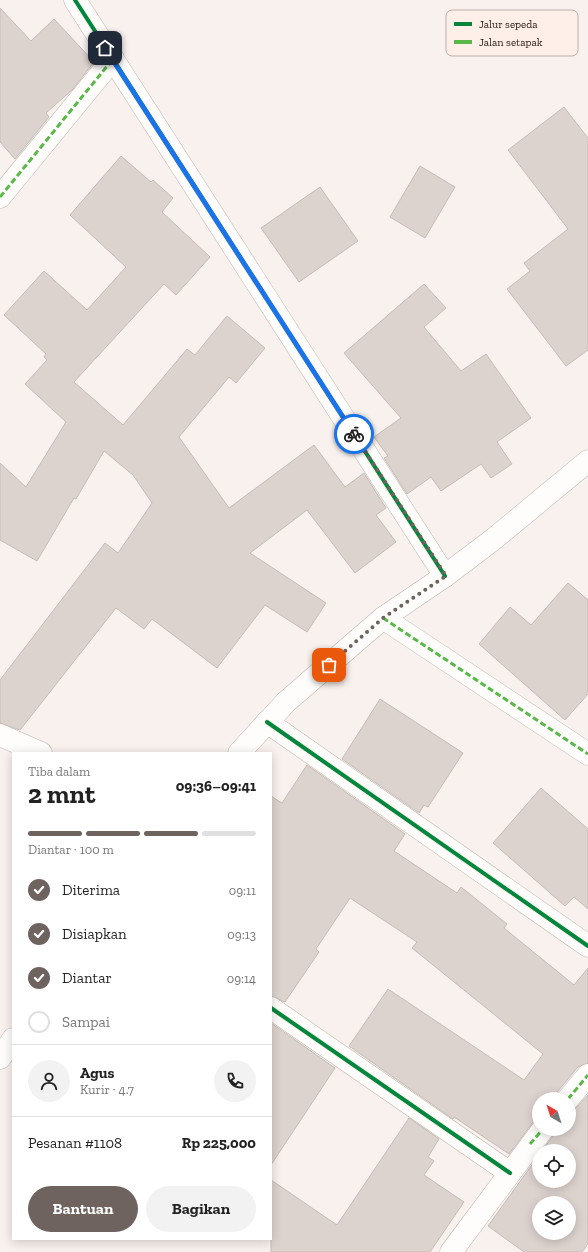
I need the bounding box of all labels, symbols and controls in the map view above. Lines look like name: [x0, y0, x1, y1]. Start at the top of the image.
legend: [446, 10, 578, 56]
text: Jalur sepeda: [479, 18, 538, 31]
pin: [88, 31, 122, 65]
text: Jalan setapak: [479, 36, 543, 49]
icon: home: [94, 37, 116, 59]
courier: [334, 414, 374, 454]
icon: bike: [343, 423, 365, 445]
pin: [312, 648, 346, 682]
icon: bag: [318, 654, 340, 676]
text: Tiba dalam: [28, 764, 90, 779]
text: 09:36–09:41: [176, 777, 256, 795]
text: 2 mnt: [28, 778, 95, 810]
text: Diantar · 100 m: [28, 842, 114, 857]
icon: check: [28, 879, 50, 901]
text: Diterima: [62, 881, 120, 899]
text: 09:11: [229, 883, 256, 898]
icon: check: [28, 923, 50, 945]
text: Disiapkan: [62, 925, 127, 943]
text: 09:13: [227, 927, 256, 942]
icon: check: [28, 967, 50, 989]
text: Diantar: [62, 969, 112, 987]
text: 09:14: [227, 971, 256, 986]
text: Sampai: [62, 1013, 110, 1031]
button: person: [28, 1060, 70, 1102]
button: phone: [214, 1060, 256, 1102]
text: Agus: [80, 1064, 114, 1082]
text: Kurir · 4.7: [80, 1082, 134, 1097]
north arrow: [532, 1092, 576, 1136]
map controls: [532, 1092, 576, 1240]
text: Pesanan #1108: [28, 1134, 122, 1152]
text: Rp 225,000: [182, 1134, 256, 1152]
button: locate: [532, 1144, 576, 1188]
button: Bantuan: [28, 1186, 138, 1232]
button: Bagikan: [146, 1186, 256, 1232]
button: layers: [532, 1196, 576, 1240]

